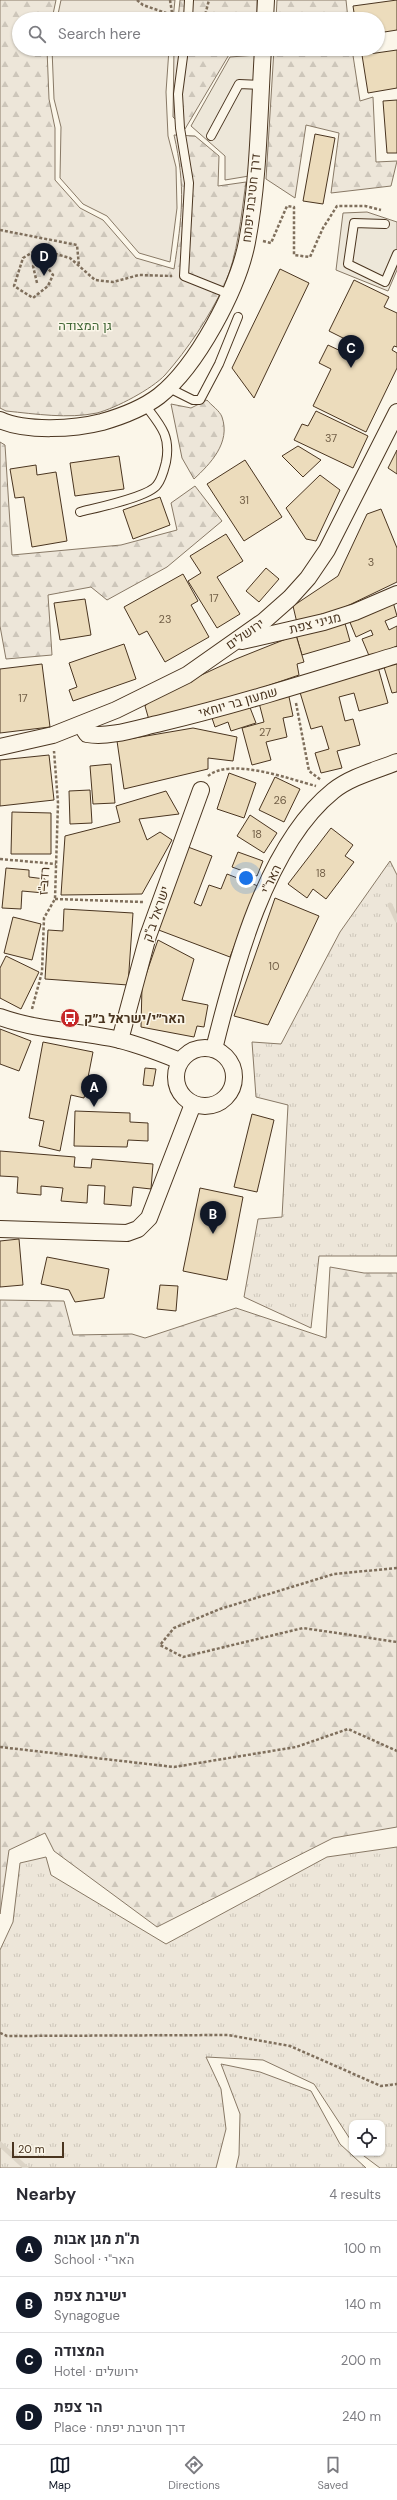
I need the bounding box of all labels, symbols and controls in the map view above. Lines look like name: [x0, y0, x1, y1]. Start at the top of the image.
search box: [12, 12, 385, 56]
icon: search: [26, 23, 48, 45]
text: Search here: [58, 24, 141, 44]
street label: דרך חטיבת יפתח: [238, 152, 264, 243]
pin: D: [31, 243, 57, 276]
park label: גן המצודה: [58, 317, 112, 334]
pin: C: [338, 335, 364, 368]
house number: 37: [325, 431, 337, 445]
house number: 31: [239, 493, 249, 507]
house number: 3: [368, 555, 374, 569]
house number: 17: [209, 591, 219, 605]
street label: מגיני צפת: [287, 608, 343, 638]
house number: 23: [159, 612, 171, 626]
street label: ירושלים: [222, 615, 268, 653]
street label: שמעון בר יוחאי: [196, 683, 280, 721]
house number: 17: [18, 691, 28, 705]
house number: 27: [259, 725, 271, 739]
house number: 26: [273, 793, 287, 807]
house number: 18: [252, 827, 262, 841]
street label: האר"י: [257, 862, 285, 896]
street label: רדב"ז: [35, 866, 53, 896]
house number: 18: [316, 866, 326, 880]
your location: [236, 868, 256, 888]
street label: ישראל ב"ק: [139, 884, 173, 944]
house number: 10: [269, 959, 279, 973]
bus stop icon: האר״י/ישראל ב״ק: [59, 1007, 81, 1029]
place label: האר״י/ישראל ב״ק: [84, 1010, 185, 1027]
pin: A: [81, 1074, 107, 1107]
pin: B: [200, 1201, 226, 1234]
map controls: [349, 2120, 385, 2156]
button: locate: [349, 2120, 385, 2156]
scale bar: [12, 2140, 64, 2159]
text: 20 m: [18, 2142, 44, 2156]
text: Nearby: [16, 2183, 76, 2205]
text: 4 results: [329, 2186, 381, 2203]
text: ת"ת מגן אבות: [54, 2229, 140, 2249]
text: A: [24, 2240, 34, 2257]
text: 100 m: [344, 2240, 381, 2257]
text: School · האר"י: [54, 2251, 134, 2268]
text: ישיבת צפת: [54, 2286, 127, 2306]
text: B: [25, 2296, 33, 2313]
text: 140 m: [345, 2296, 381, 2313]
text: Synagogue: [54, 2307, 120, 2324]
text: המצודה: [54, 2341, 105, 2361]
text: C: [24, 2352, 34, 2369]
text: 200 m: [341, 2352, 381, 2369]
text: Hotel · ירושלים: [54, 2363, 138, 2380]
text: הר צפת: [54, 2397, 103, 2417]
text: D: [24, 2408, 34, 2425]
text: 240 m: [342, 2408, 381, 2425]
text: Place · דרך חטיבת יפתח: [54, 2419, 185, 2436]
tab: Map: [49, 2454, 71, 2492]
tab: Directions: [168, 2454, 220, 2492]
tab: Saved: [317, 2454, 348, 2492]

